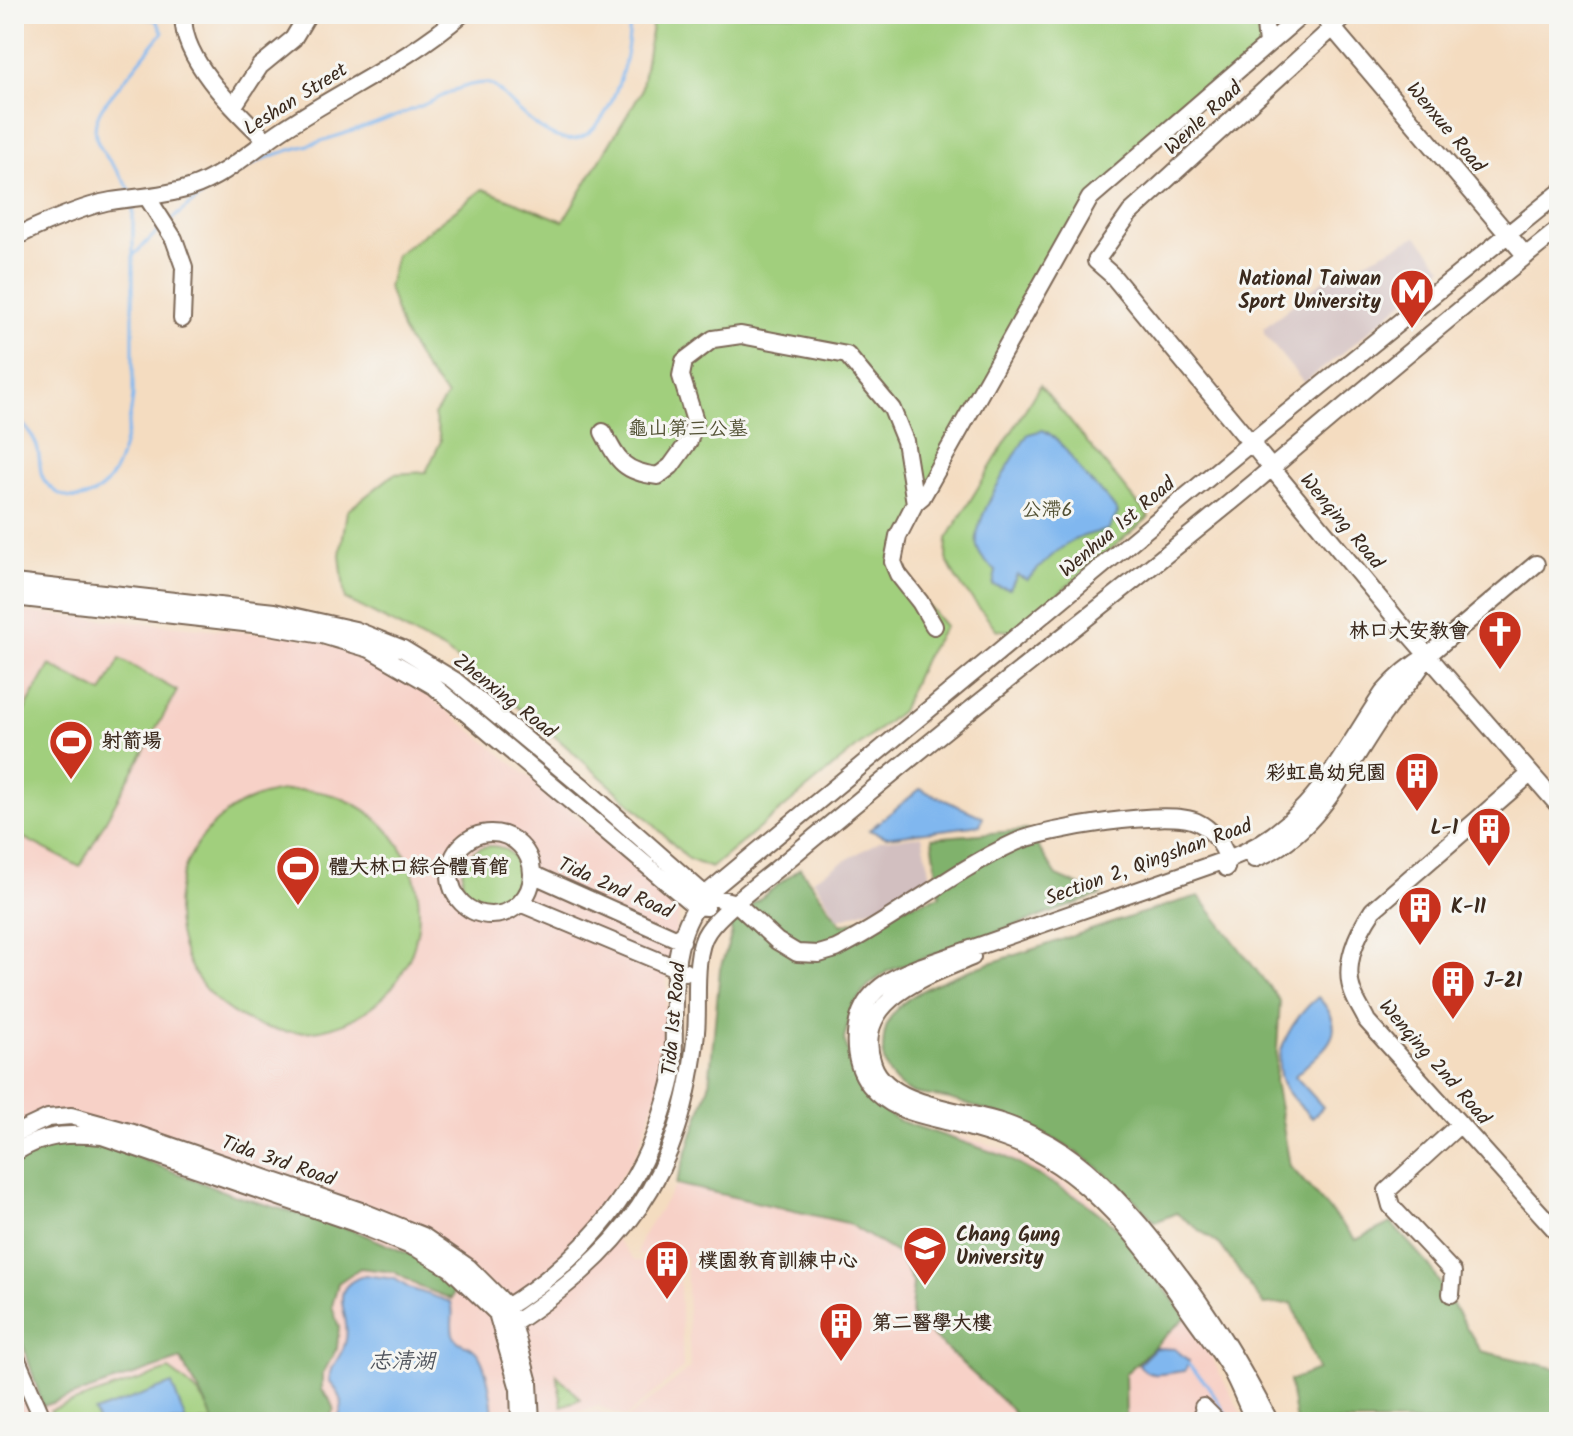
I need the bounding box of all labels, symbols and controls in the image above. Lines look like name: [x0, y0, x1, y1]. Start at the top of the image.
street label: Leshan Street: [238, 55, 355, 145]
street label: Wenle Road: [1157, 73, 1251, 164]
street label: Wenxue Road: [1397, 75, 1493, 181]
place label: National Taiwan Sport University: [1239, 264, 1382, 319]
metro station icon: National Taiwan Sport University: [1388, 267, 1436, 330]
park label: 龜山第三公墓: [628, 414, 748, 446]
street label: Wenqing Road: [1291, 467, 1392, 578]
street label: Wenhua 1st Road: [1053, 469, 1184, 586]
park label: 公滯6: [1021, 495, 1073, 527]
church icon: 林口大安教會: [1476, 608, 1524, 671]
place label: 林口大安教會: [1349, 616, 1469, 648]
street label: Zhenxing Road: [445, 646, 564, 749]
sports icon: 射箭場: [47, 718, 95, 781]
place label: 射箭場: [102, 726, 162, 758]
building icon: 彩虹島幼兒園: [1393, 750, 1441, 813]
place label: 彩虹島幼兒園: [1266, 758, 1386, 790]
building icon: L-1: [1465, 805, 1513, 868]
street label: Section 2, Qingshan Road: [1041, 810, 1258, 915]
place label: L-1: [1430, 813, 1458, 845]
sports icon: 體大林口綜合體育館: [274, 844, 322, 907]
street label: Tida 2nd Road: [552, 849, 679, 929]
place label: 體大林口綜合體育館: [329, 852, 509, 884]
building icon: K-11: [1396, 884, 1444, 947]
place label: K-11: [1451, 892, 1486, 924]
building icon: J-21: [1429, 958, 1477, 1021]
street label: Tida 1st Road: [654, 960, 696, 1077]
place label: J-21: [1484, 966, 1522, 998]
street label: Wenqing 2nd Road: [1370, 993, 1499, 1134]
street label: Tida 3rd Road: [217, 1128, 340, 1197]
place label: Chang Gung University: [956, 1220, 1061, 1275]
school or university icon: Chang Gung University: [901, 1224, 949, 1287]
building icon: 樸園教育訓練中心: [643, 1238, 691, 1301]
place label: 樸園教育訓練中心: [698, 1246, 858, 1278]
building icon: 第二醫學大樓: [817, 1300, 865, 1363]
place label: 第二醫學大樓: [872, 1308, 992, 1340]
water label: 志清湖: [369, 1345, 437, 1380]

